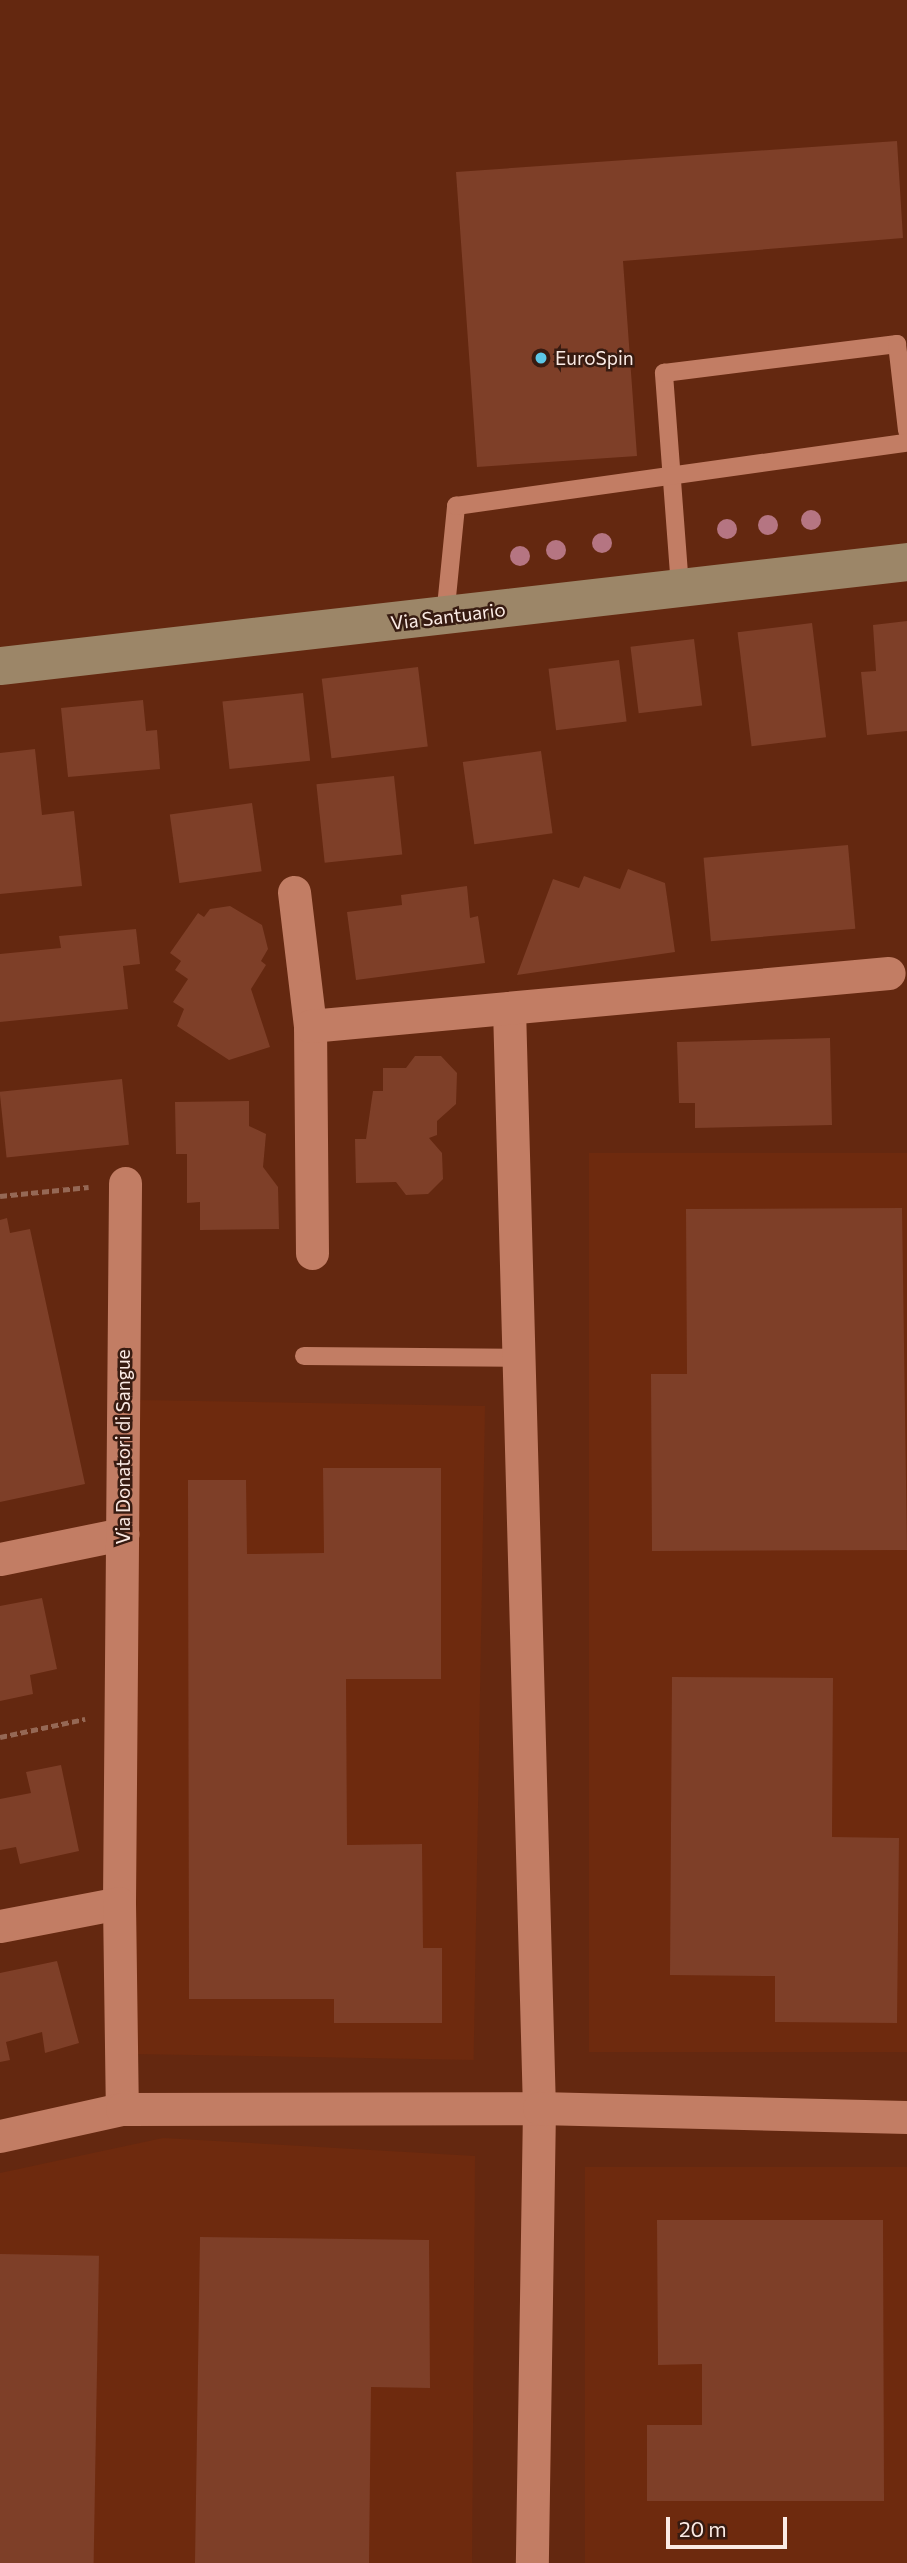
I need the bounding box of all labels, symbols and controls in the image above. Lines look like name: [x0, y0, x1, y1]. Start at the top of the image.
place label: EuroSpin: [555, 347, 634, 369]
marker: EuroSpin: [533, 350, 549, 366]
street label: Via Santuario: [389, 598, 507, 634]
street label: Via Donatori di Sangue: [112, 1349, 134, 1545]
scale bar: [669, 2504, 790, 2548]
text: 20 m: [679, 2516, 727, 2541]

